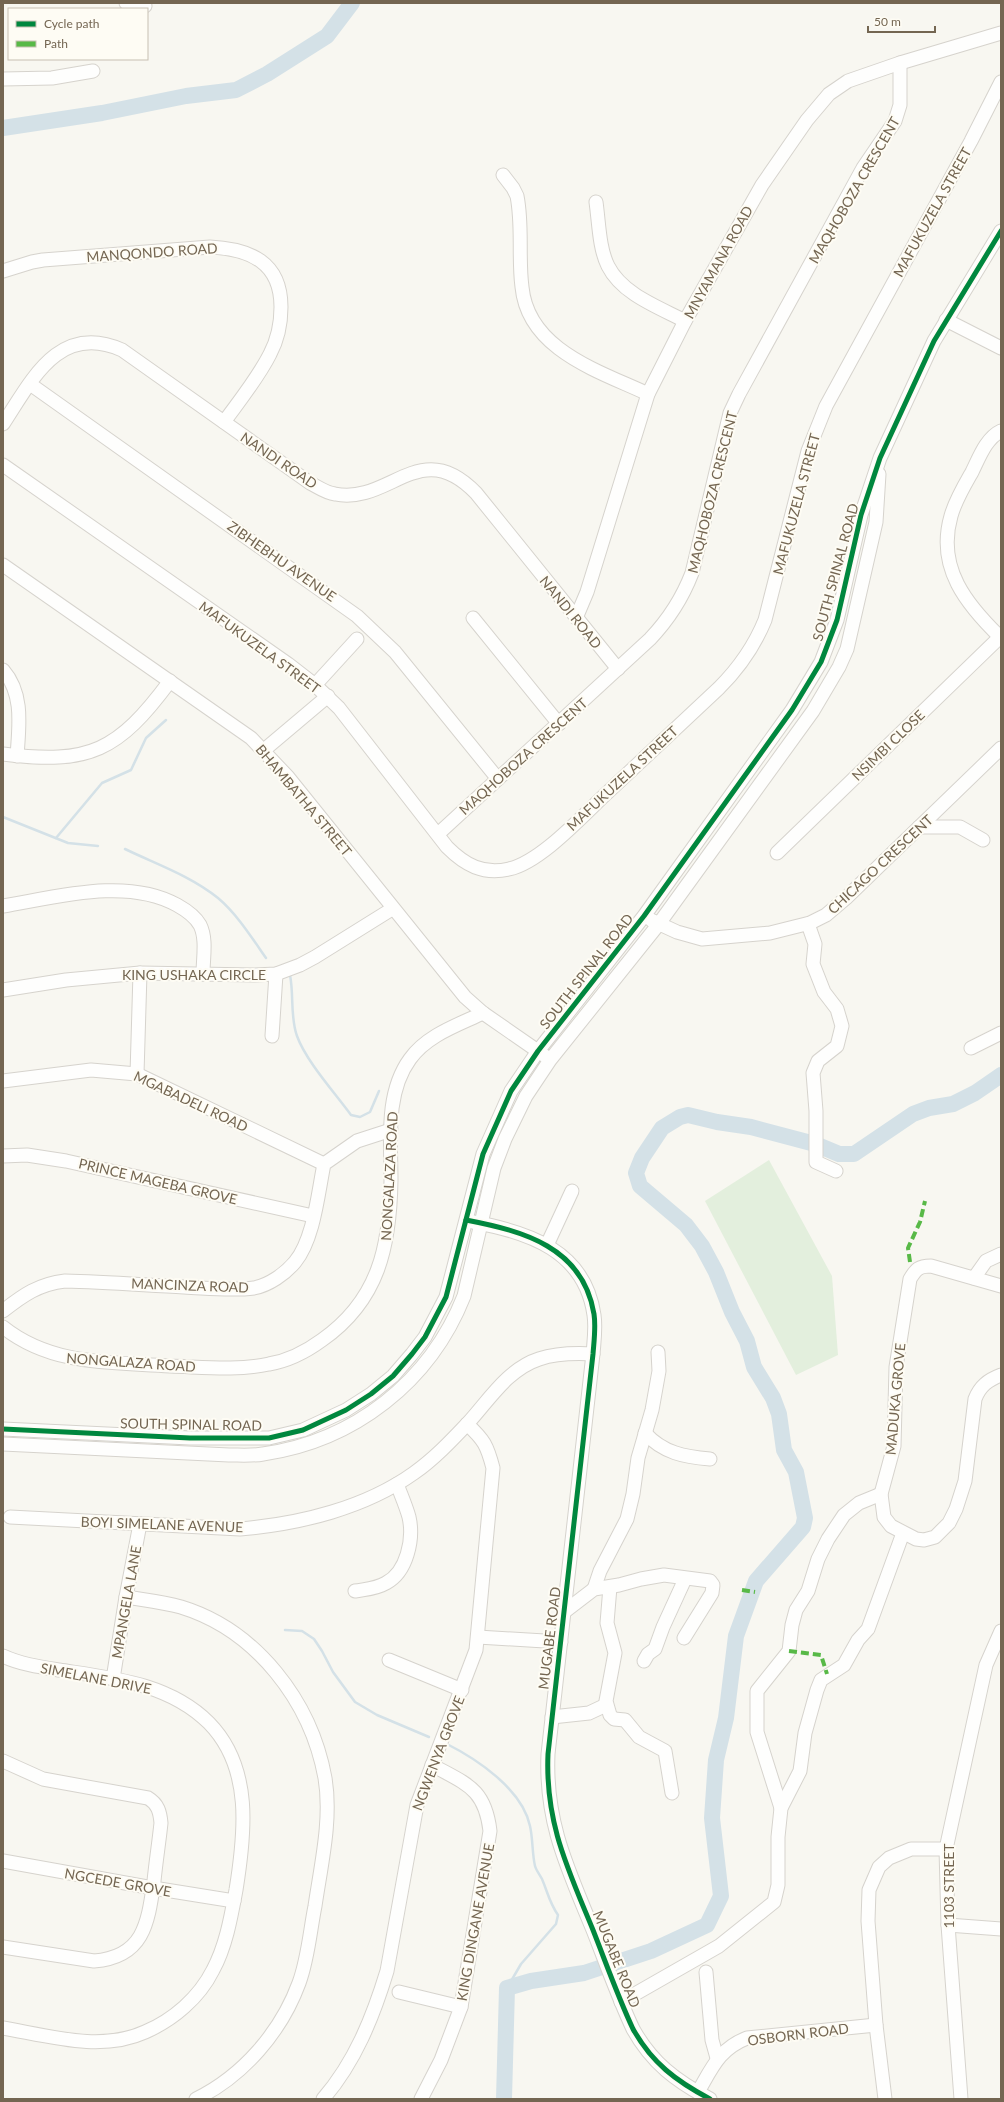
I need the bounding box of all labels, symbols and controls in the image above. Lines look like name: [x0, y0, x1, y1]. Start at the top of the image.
legend: [8, 8, 148, 60]
scale bar: [868, 8, 935, 34]
text: 50 m: [874, 14, 901, 29]
text: Cycle path: [44, 16, 99, 31]
text: Path: [44, 36, 68, 51]
street label: MAQHOBOZA CRESCENT: [805, 113, 903, 266]
street label: MAFUKUZELA STREET: [889, 144, 975, 280]
street label: MNYAMANA ROAD: [680, 203, 756, 321]
street label: MANQONDO ROAD: [86, 239, 218, 265]
street label: MAQHOBOZA CRESCENT: [684, 408, 741, 575]
street label: NANDI ROAD: [237, 428, 321, 492]
street label: MAFUKUZELA STREET: [769, 431, 823, 577]
street label: SOUTH SPINAL ROAD: [808, 501, 862, 643]
street label: ZIBHEBHU AVENUE: [224, 517, 340, 605]
street label: NANDI ROAD: [536, 572, 606, 652]
street label: MAFUKUZELA STREET: [196, 597, 324, 697]
street label: MAQHOBOZA CRESCENT: [455, 693, 591, 818]
street label: NSIMBI CLOSE: [848, 706, 928, 784]
street label: MAFUKUZELA STREET: [563, 722, 682, 834]
street label: BHAMBATHA STREET: [252, 741, 356, 860]
street label: CHICAGO CRESCENT: [824, 810, 937, 917]
street label: SOUTH SPINAL ROAD: [536, 910, 636, 1032]
street label: KING USHAKA CIRCLE: [122, 966, 266, 983]
street label: MGABADELI ROAD: [131, 1067, 251, 1135]
street label: NONGALAZA ROAD: [377, 1111, 401, 1241]
street label: PRINCE MAGEBA GROVE: [77, 1154, 239, 1208]
street label: MANCINZA ROAD: [131, 1274, 249, 1296]
street label: MADUKA GROVE: [882, 1342, 908, 1456]
street label: NONGALAZA ROAD: [66, 1349, 196, 1375]
street label: SOUTH SPINAL ROAD: [120, 1414, 262, 1434]
street label: BOYI SIMELANE AVENUE: [81, 1513, 243, 1535]
street label: MPANGELA LANE: [108, 1544, 144, 1660]
street label: MUGABE ROAD: [534, 1586, 564, 1690]
street label: SIMELANE DRIVE: [39, 1659, 153, 1697]
street label: NGWENYA GROVE: [408, 1693, 468, 1813]
street label: KING DINGANE AVENUE: [453, 1842, 497, 2002]
street label: 1103 STREET: [940, 1843, 957, 1929]
street label: NGCEDE GROVE: [63, 1864, 173, 1900]
street label: MUGABE ROAD: [590, 1908, 644, 2010]
street label: OSBORN ROAD: [746, 2019, 850, 2049]

